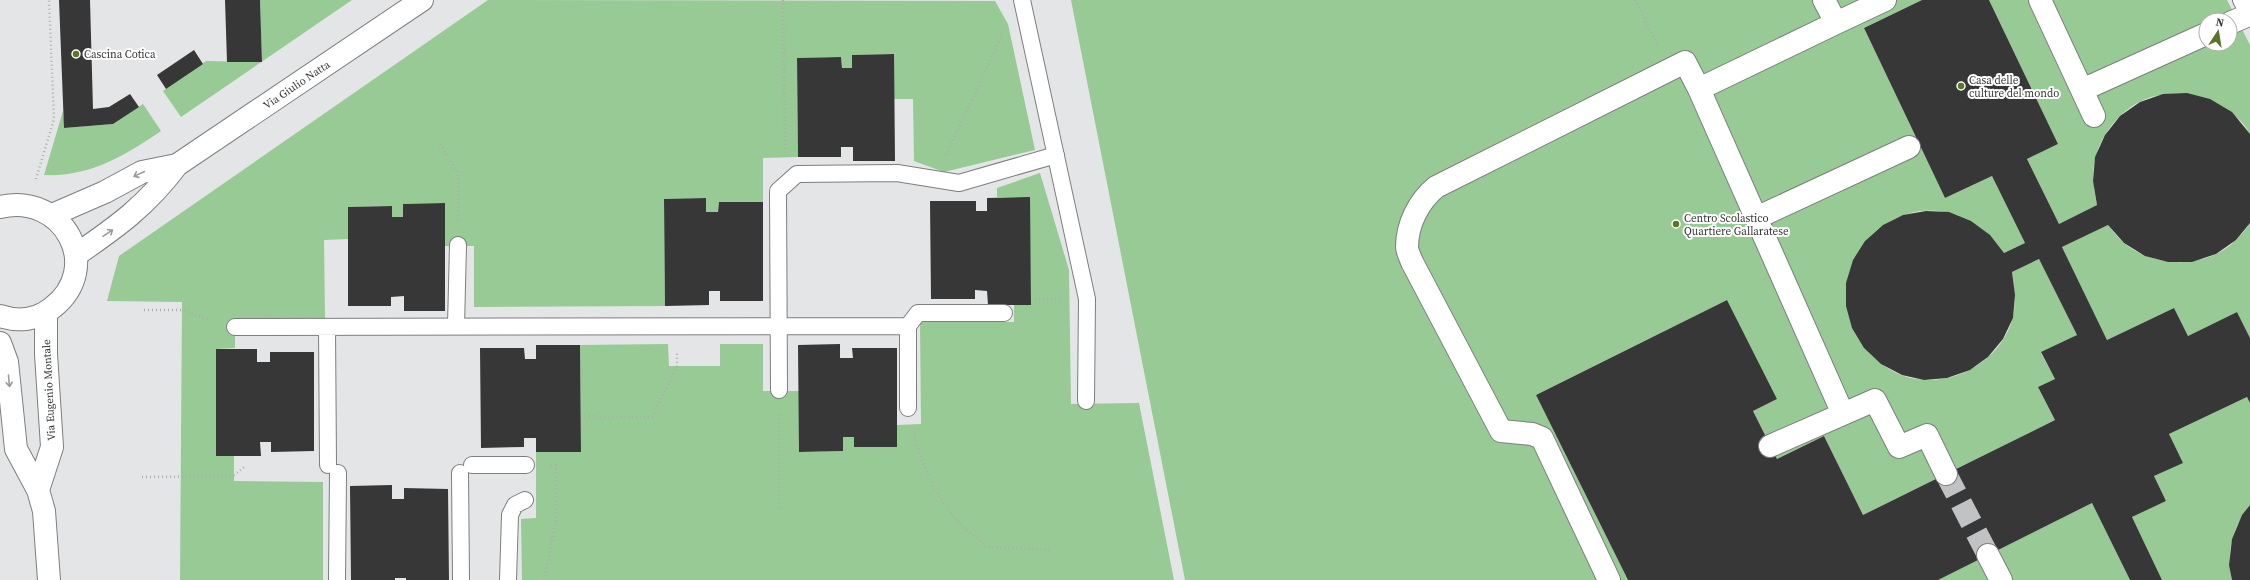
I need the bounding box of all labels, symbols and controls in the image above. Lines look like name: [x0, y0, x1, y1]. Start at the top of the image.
north arrow: [2198, 12, 2238, 52]
text: N: [2214, 15, 2225, 31]
place label: Cascina Cotica: [84, 47, 156, 62]
marker: Cascina Cotica: [71, 49, 81, 59]
street label: Via Giulio Natta: [260, 56, 333, 112]
place label: Casa delle culture del mondo: [1969, 73, 2059, 101]
marker: Casa delle culture del mondo: [1956, 81, 1966, 91]
one-way arrow: [134, 171, 146, 178]
place label: Centro Scolastico Quartiere Gallaratese: [1684, 211, 1789, 239]
marker: Centro Scolastico Quartiere Gallaratese: [1671, 219, 1681, 229]
one-way arrow: [102, 229, 113, 237]
street label: Via Eugenio Montale: [39, 339, 59, 441]
one-way arrow: [6, 374, 13, 387]

